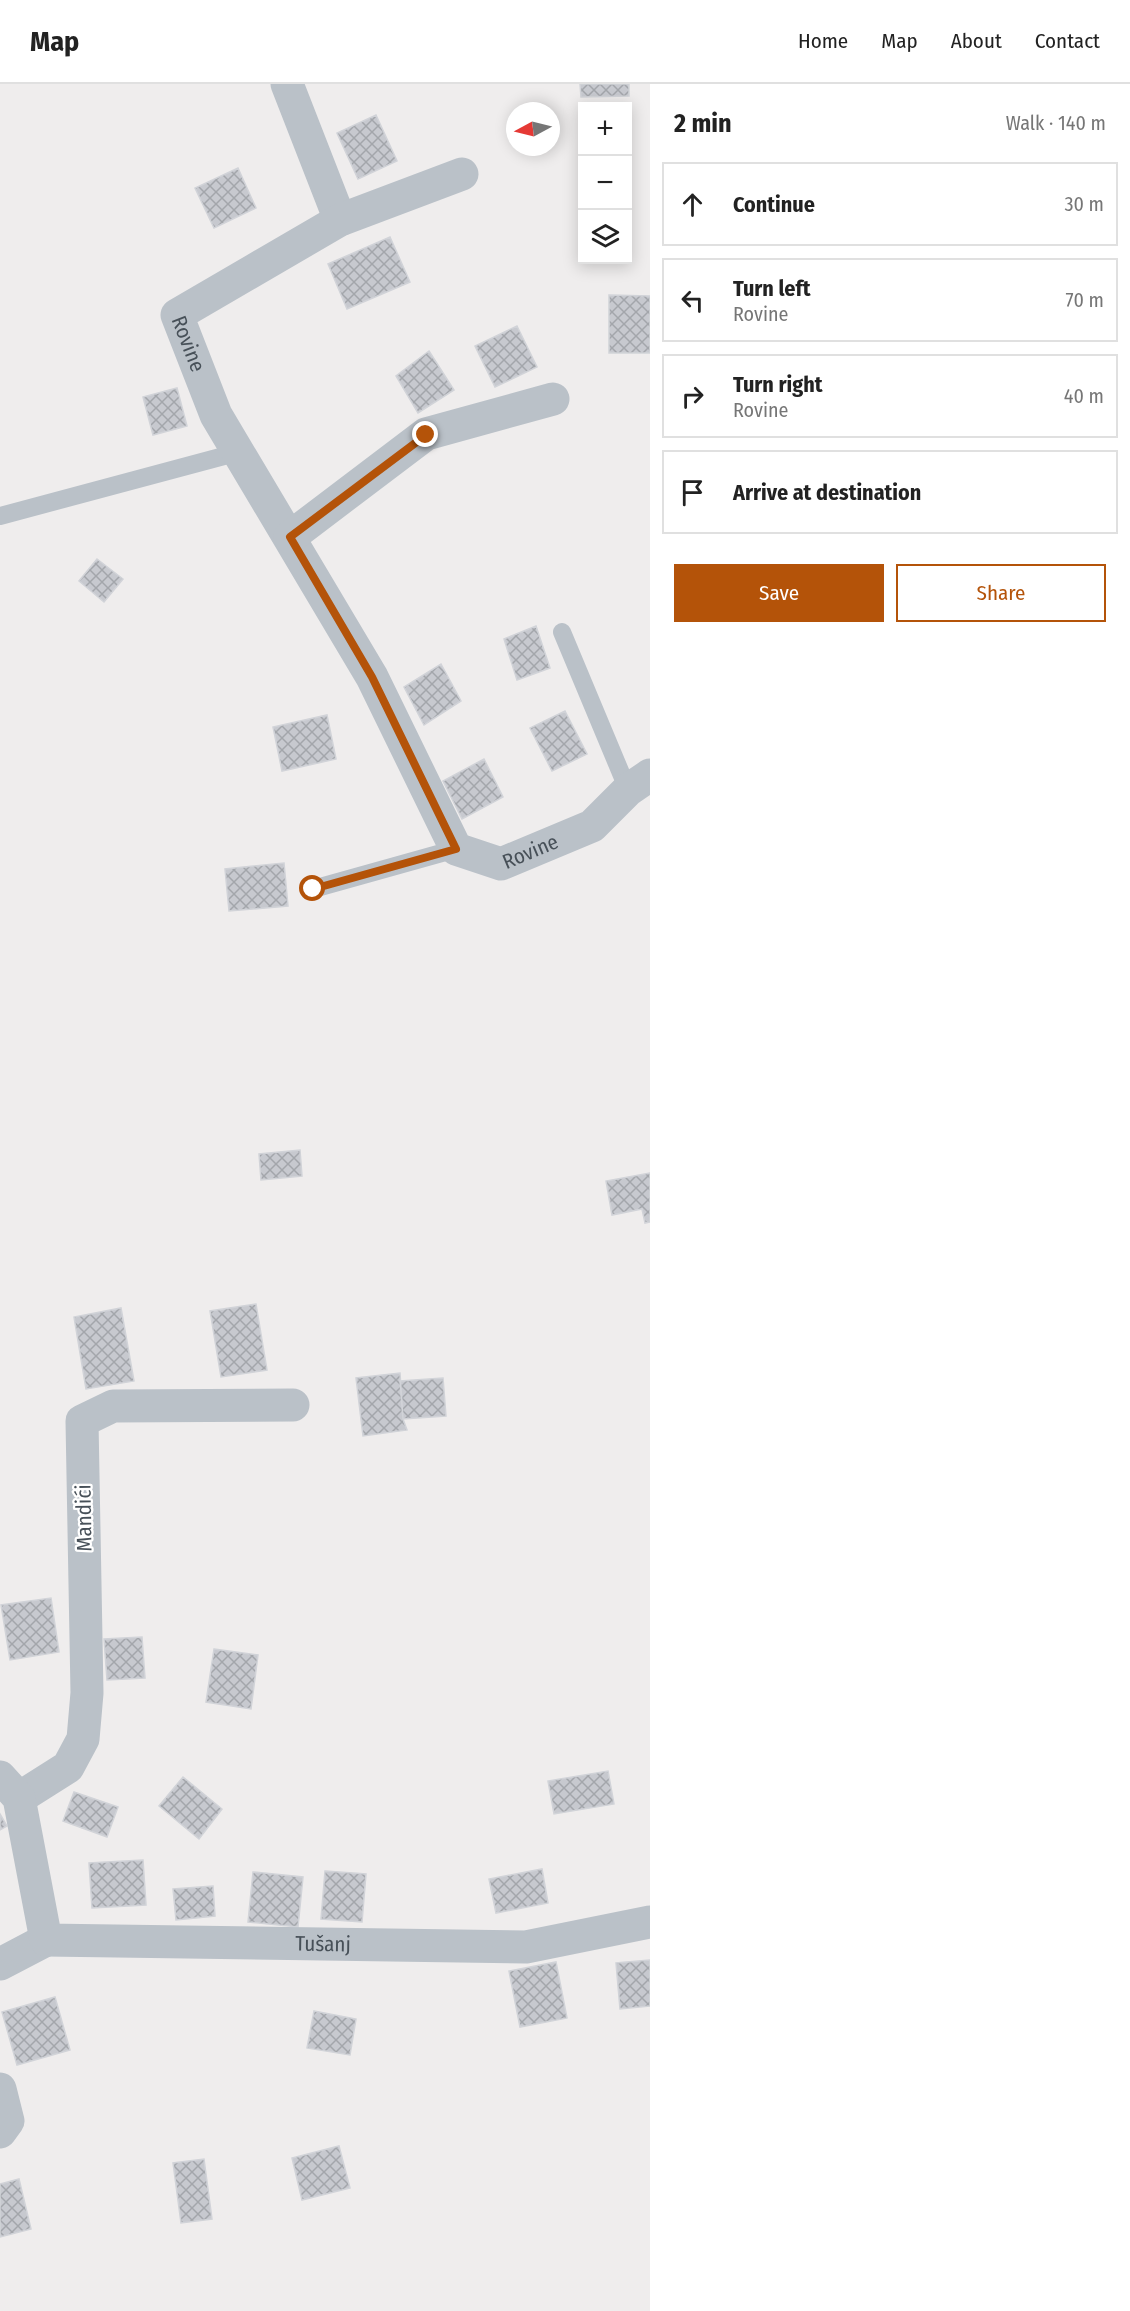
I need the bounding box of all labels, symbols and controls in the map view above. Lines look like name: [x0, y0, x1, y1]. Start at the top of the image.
text: Map: [30, 25, 79, 58]
text: Home: [798, 28, 848, 54]
text: Map: [881, 28, 918, 54]
text: About: [951, 28, 1002, 54]
text: Contact: [1035, 28, 1100, 54]
north arrow: [506, 102, 560, 156]
map controls: [578, 102, 632, 264]
button: +: [578, 102, 632, 156]
text: 2 min: [674, 108, 732, 139]
text: Walk · 140 m: [1006, 111, 1106, 135]
button: −: [578, 156, 632, 210]
icon: ahead: [676, 188, 709, 221]
text: Continue: [733, 191, 815, 218]
text: 30 m: [1064, 192, 1104, 216]
button: layers: [578, 210, 632, 264]
text: Turn left: [733, 275, 811, 302]
icon: left: [676, 284, 709, 317]
text: 70 m: [1066, 288, 1104, 312]
text: Rovine: [733, 302, 788, 326]
street label: Rovine: [166, 312, 211, 376]
text: Turn right: [733, 371, 822, 398]
icon: right: [676, 380, 709, 413]
text: 40 m: [1064, 384, 1104, 408]
text: Rovine: [733, 398, 788, 422]
route end: [412, 421, 438, 447]
icon: arrive: [676, 476, 709, 509]
text: Arrive at destination: [733, 479, 921, 506]
button: Save: [674, 564, 884, 622]
button: Share: [896, 564, 1106, 622]
street label: Rovine: [499, 829, 562, 875]
route start: [299, 875, 325, 901]
street label: Mandići: [70, 1484, 98, 1552]
street label: Tušanj: [295, 1931, 351, 1957]

